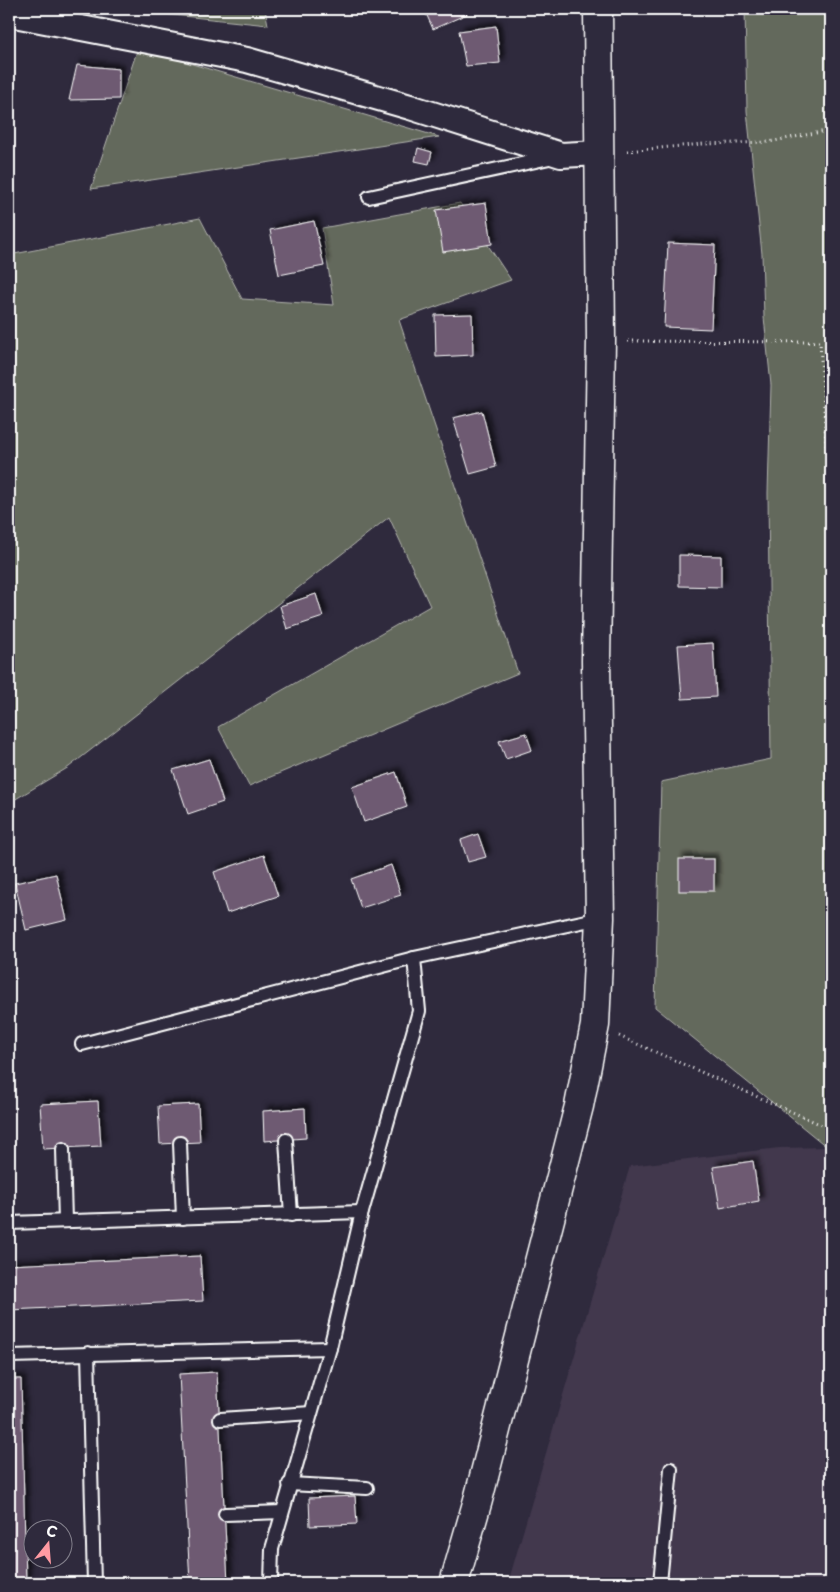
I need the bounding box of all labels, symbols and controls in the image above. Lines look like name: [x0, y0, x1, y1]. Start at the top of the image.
north arrow: [22, 1520, 72, 1570]
text: С: [44, 1520, 60, 1543]

